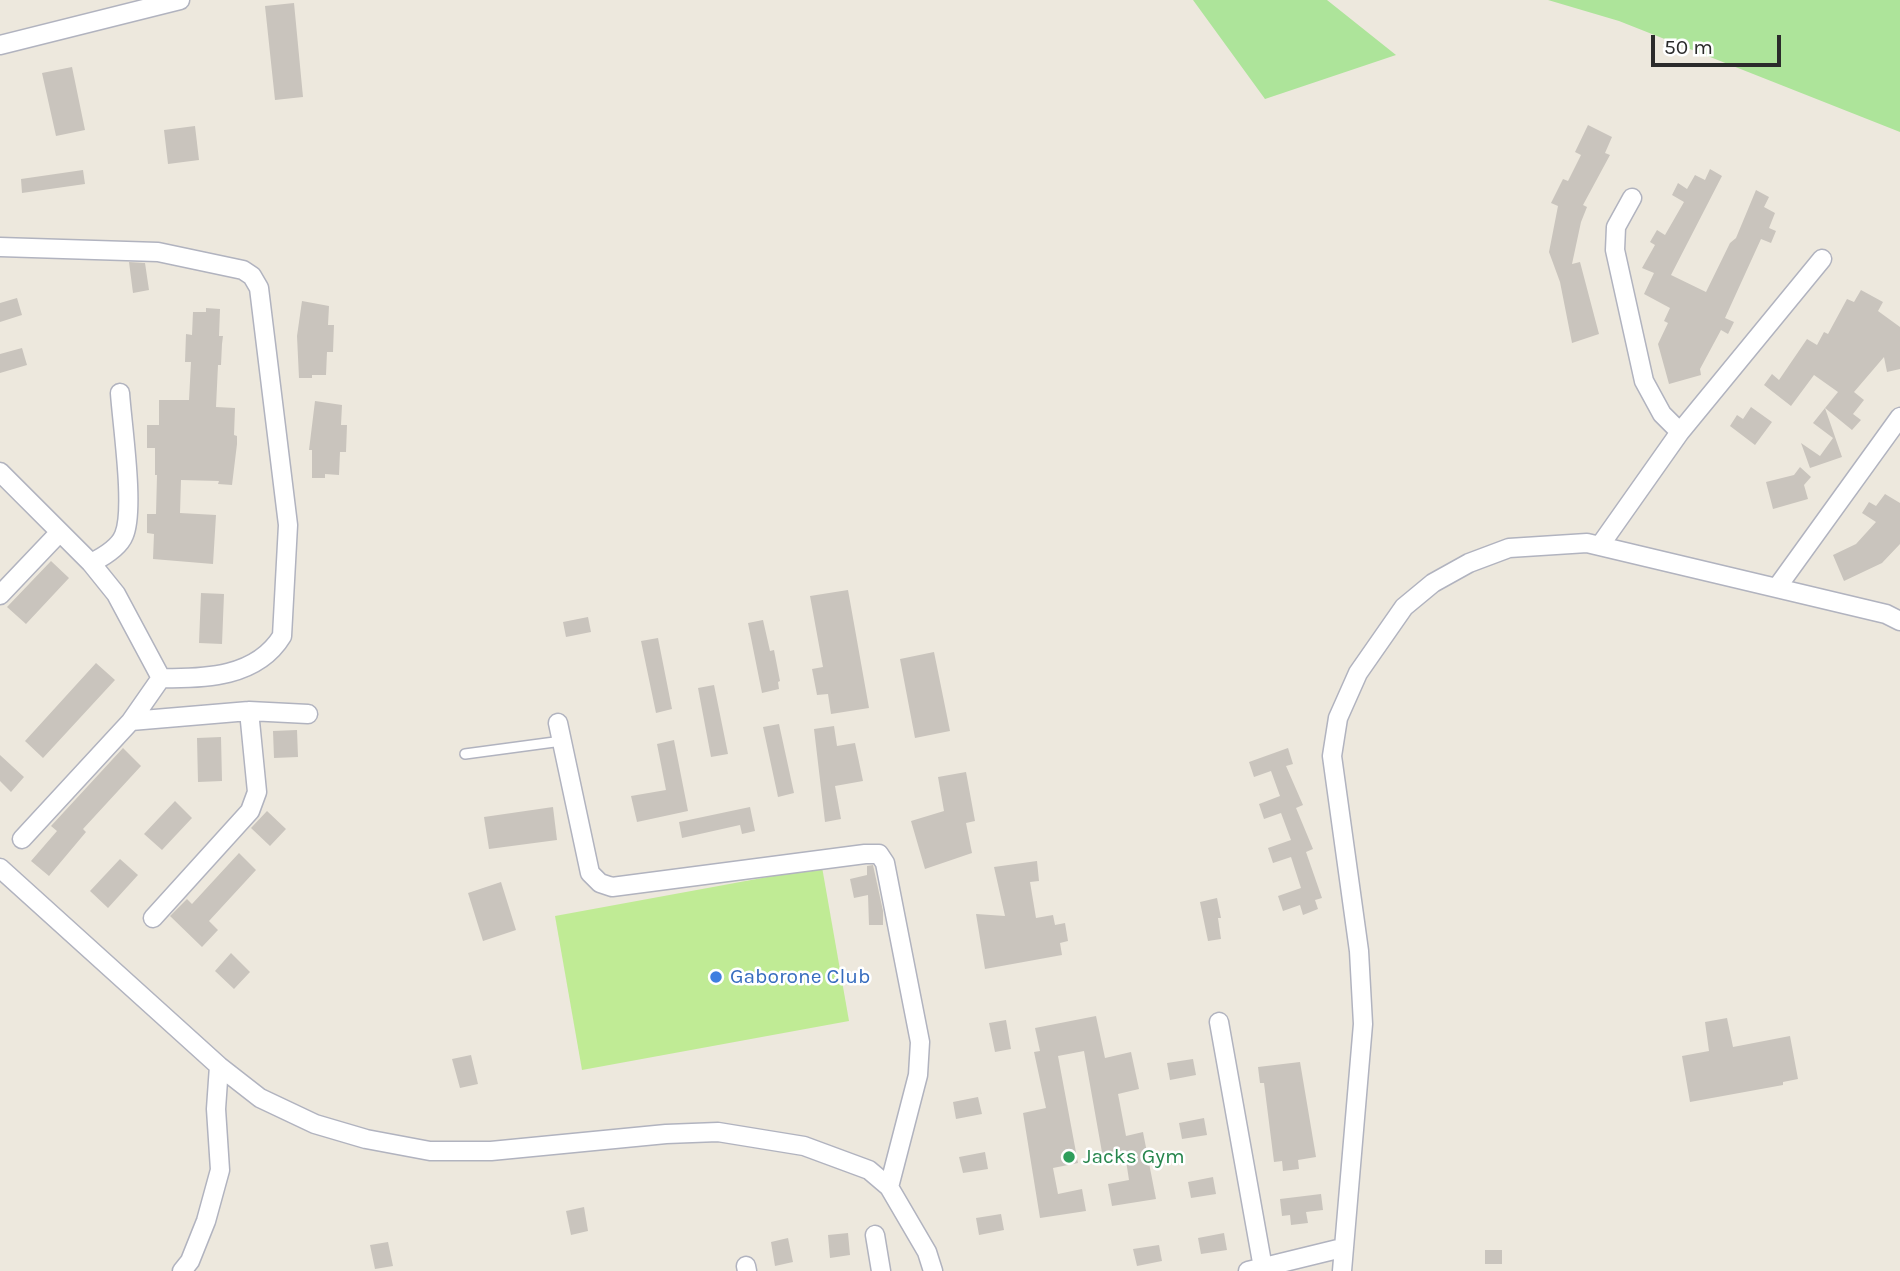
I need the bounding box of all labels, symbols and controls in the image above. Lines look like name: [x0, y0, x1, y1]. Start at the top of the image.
scale bar: [1655, 21, 1784, 65]
text: 50 m: [1664, 35, 1713, 59]
place label: Gaborone Club: [730, 964, 870, 990]
marker: Gaborone Club: [708, 969, 724, 985]
place label: Jacks Gym: [1083, 1144, 1185, 1170]
marker: Jacks Gym: [1061, 1149, 1077, 1165]

